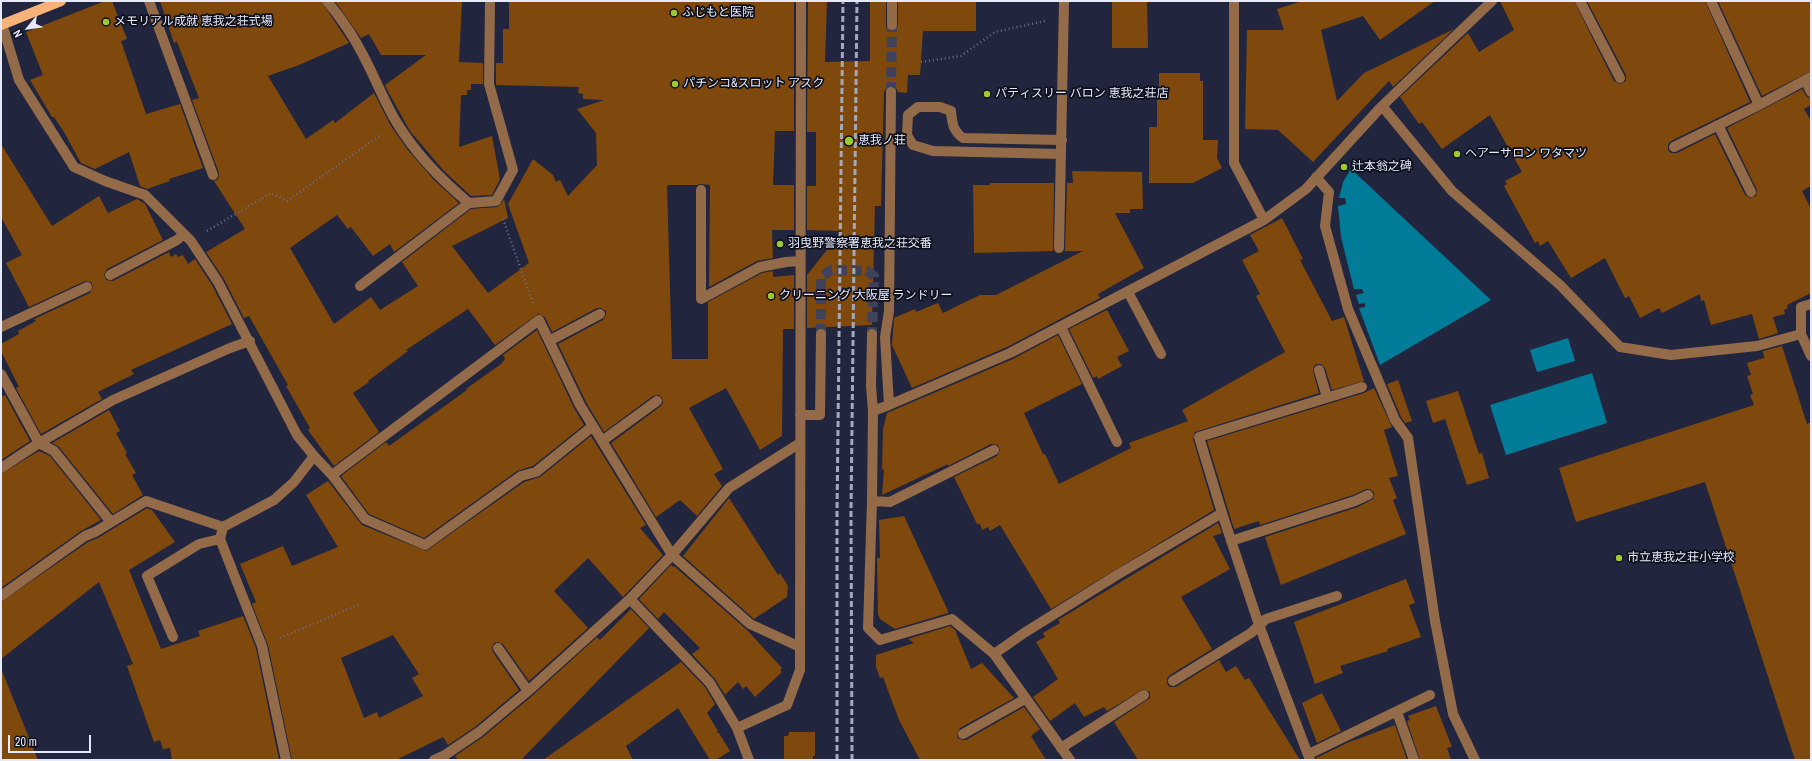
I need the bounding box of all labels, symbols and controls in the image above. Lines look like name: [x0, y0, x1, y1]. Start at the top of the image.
place label: ふじもと医院: [682, 6, 754, 20]
north arrow: [8, 8, 48, 48]
marker: ふじもと医院: [669, 8, 679, 18]
place label: メモリアル成就 恵我之荘式場: [114, 15, 273, 29]
marker: メモリアル成就 恵我之荘式場: [101, 17, 111, 27]
text: N: [10, 28, 25, 40]
place label: パチンコ&スロット アスク: [683, 77, 824, 91]
marker: パチンコ&スロット アスク: [670, 79, 680, 89]
place label: パティスリー バロン 恵我之荘店: [995, 87, 1168, 101]
marker: パティスリー バロン 恵我之荘店: [982, 89, 992, 99]
place label: 恵我ノ荘: [858, 134, 906, 148]
marker: 恵我ノ荘: [843, 135, 855, 147]
place label: ヘアーサロン ワタマツ: [1465, 147, 1587, 161]
marker: ヘアーサロン ワタマツ: [1452, 149, 1462, 159]
place label: 辻本翁之碑: [1352, 160, 1412, 174]
marker: 辻本翁之碑: [1339, 162, 1349, 172]
place label: 羽曳野警察署恵我之荘交番: [788, 237, 932, 251]
marker: 羽曳野警察署恵我之荘交番: [775, 239, 785, 249]
place label: クリーニング 大阪屋 ランドリー: [779, 289, 952, 303]
marker: クリーニング 大阪屋 ランドリー: [766, 291, 776, 301]
place label: 市立恵我之荘小学校: [1627, 551, 1735, 565]
marker: 市立恵我之荘小学校: [1614, 553, 1624, 563]
scale bar: [10, 727, 93, 753]
text: 20 m: [15, 734, 37, 750]

